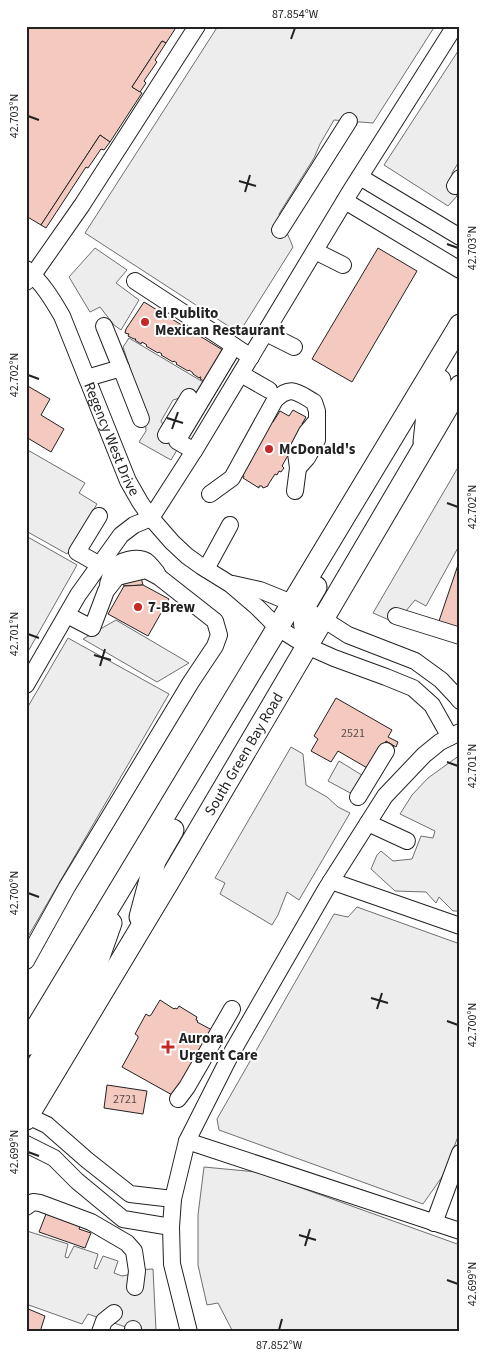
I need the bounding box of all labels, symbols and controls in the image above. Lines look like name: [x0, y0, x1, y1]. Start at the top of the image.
text: 87.854°W: [272, 6, 319, 23]
text: 42.703°N: [6, 94, 23, 138]
text: 42.703°N: [464, 226, 481, 270]
place label: el Publito Mexican Restaurant: [155, 303, 285, 341]
marker: el Publito Mexican Restaurant: [139, 316, 151, 328]
text: 42.702°N: [6, 353, 23, 397]
street label: Regency West Drive: [78, 379, 144, 500]
place label: McDonald's: [279, 439, 356, 460]
marker: McDonald's: [263, 443, 275, 455]
text: 42.702°N: [464, 485, 481, 529]
place label: 7-Brew: [148, 597, 195, 618]
marker: 7-Brew: [132, 601, 144, 613]
text: 42.701°N: [6, 612, 23, 656]
street label: South Green Bay Road: [200, 689, 289, 820]
house number: 2521: [341, 725, 365, 742]
text: 42.701°N: [464, 744, 481, 788]
text: 42.700°N: [6, 871, 23, 915]
text: 42.700°N: [464, 1003, 481, 1047]
place label: Aurora Urgent Care: [178, 1028, 258, 1066]
marker: Aurora Urgent Care: [161, 1040, 175, 1054]
house number: 2721: [113, 1091, 137, 1108]
text: 42.699°N: [6, 1130, 23, 1174]
text: 42.699°N: [464, 1262, 481, 1306]
text: 87.852°W: [256, 1337, 303, 1354]

